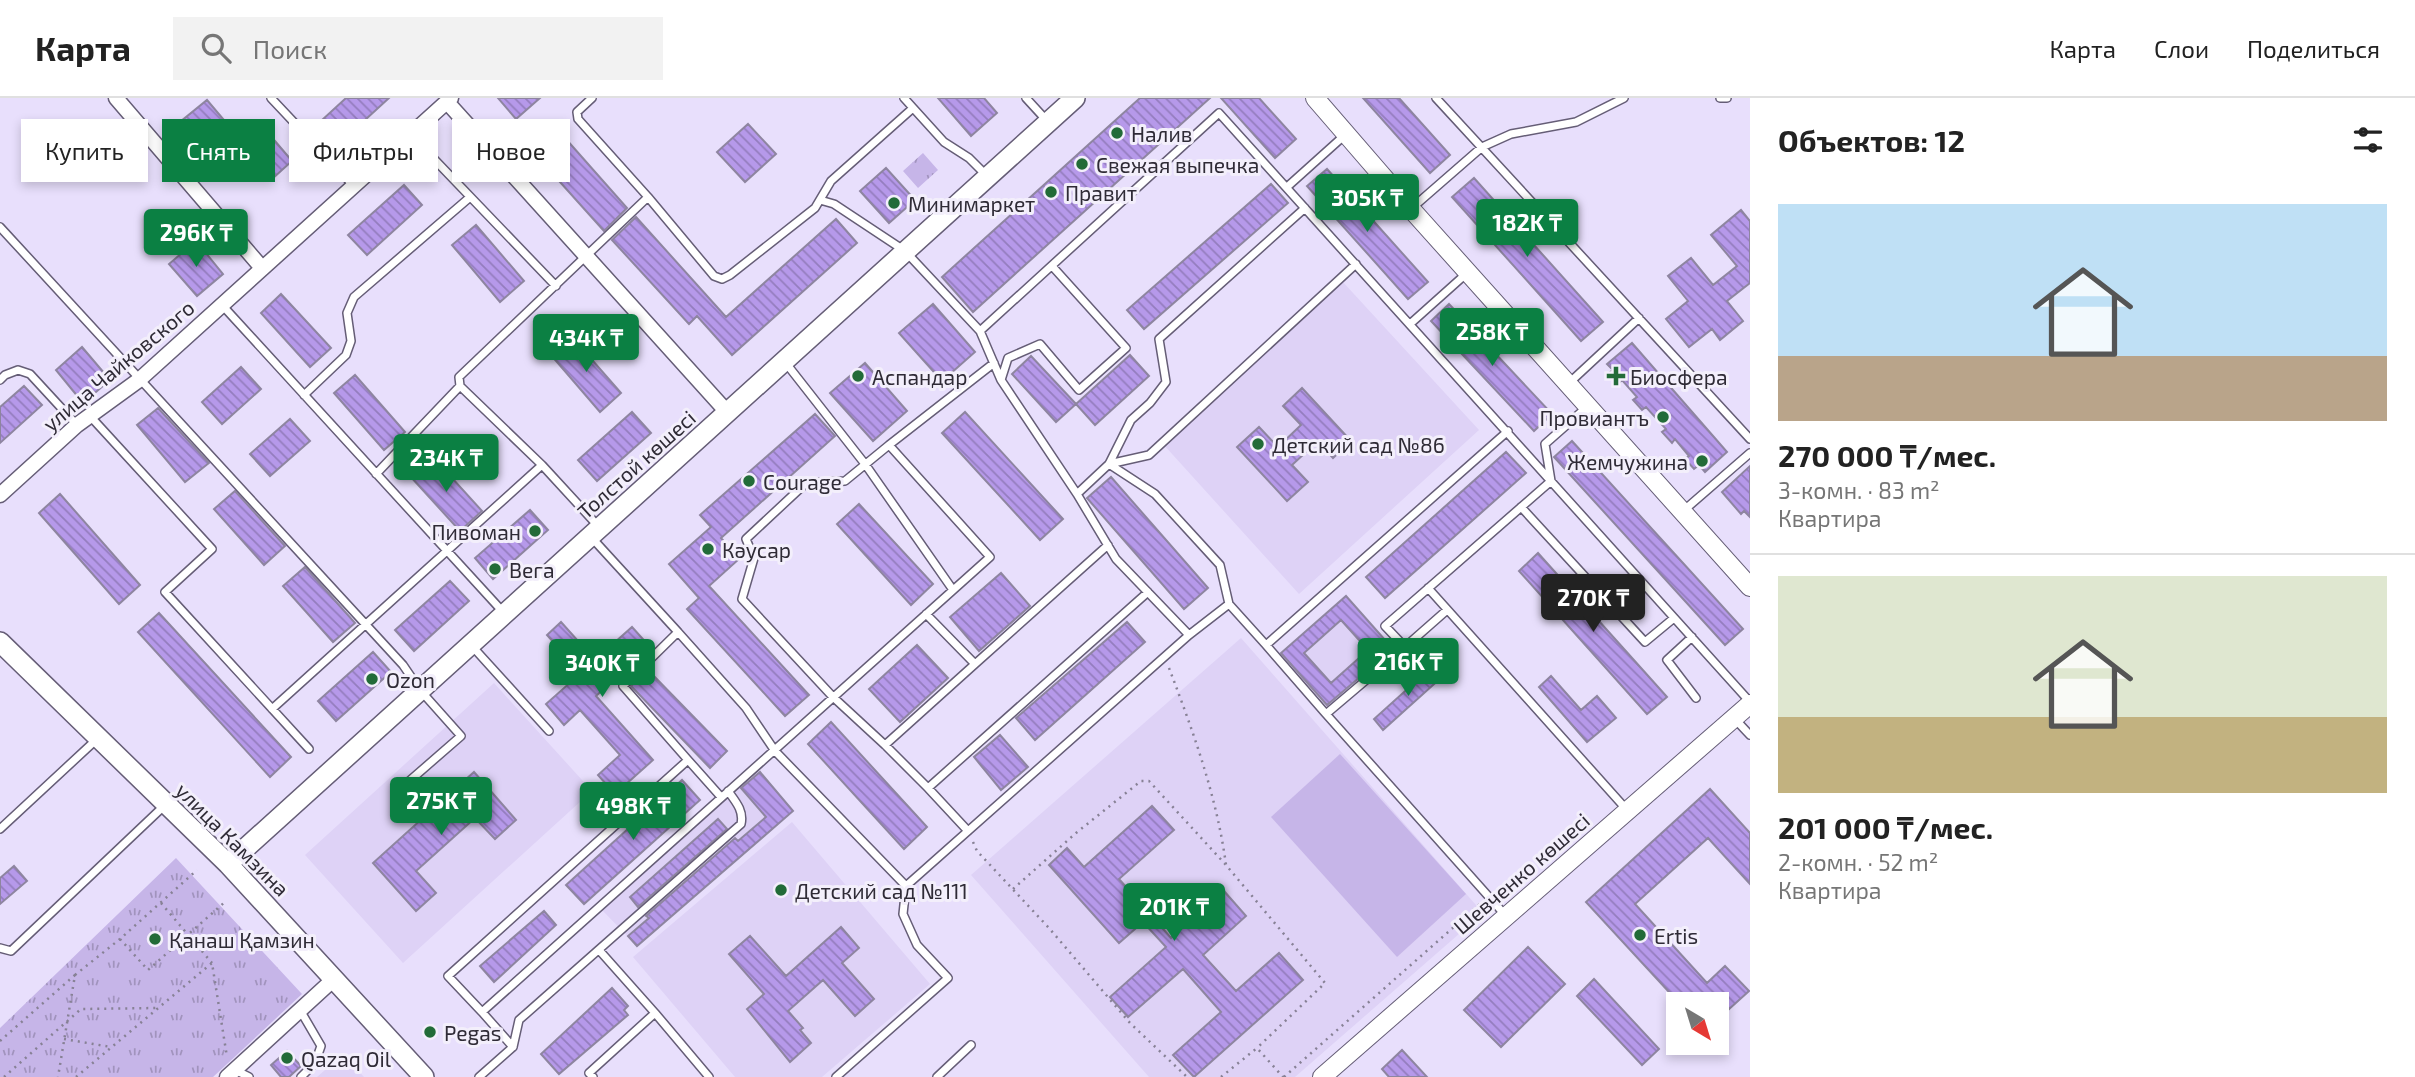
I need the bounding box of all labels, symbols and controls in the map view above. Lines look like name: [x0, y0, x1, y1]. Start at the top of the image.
search box: [173, 17, 663, 80]
text: Карта: [35, 28, 131, 68]
icon: search: [197, 29, 235, 67]
text: Поиск: [253, 33, 327, 64]
text: Карта: [2049, 34, 2116, 63]
text: Слои: [2154, 34, 2209, 63]
text: Поделиться: [2247, 34, 2380, 63]
chip: Купить: [21, 119, 148, 182]
chip: Снять: [162, 119, 275, 182]
chip: Фильтры: [289, 119, 438, 182]
chip: Новое: [452, 119, 570, 182]
place label: Налив: [1131, 121, 1192, 146]
icon: filters: [2349, 121, 2387, 159]
text: Объектов: 12: [1778, 122, 1965, 158]
marker: Налив: [1109, 125, 1125, 141]
place label: Свежая выпечка: [1096, 152, 1259, 177]
marker: Свежая выпечка: [1074, 156, 1090, 172]
pin: 305K ₸: [1310, 174, 1424, 234]
place label: Правит: [1065, 180, 1137, 205]
text: 305K ₸: [1331, 183, 1403, 211]
marker: Правит: [1043, 184, 1059, 200]
place label: Минимаркет: [908, 191, 1035, 216]
marker: Минимаркет: [886, 195, 902, 211]
pin: 182K ₸: [1470, 200, 1584, 259]
text: 182K ₸: [1492, 208, 1562, 236]
pin: 296K ₸: [139, 209, 253, 269]
text: 296K ₸: [160, 218, 232, 246]
icon: home: [2020, 249, 2146, 375]
street label: улица Чайковского: [37, 294, 200, 436]
pin: 258K ₸: [1435, 308, 1549, 368]
pin: 434K ₸: [529, 314, 643, 374]
text: 258K ₸: [1456, 317, 1528, 345]
text: 434K ₸: [549, 323, 623, 351]
place label: Аспандар: [872, 364, 967, 389]
place label: Биосфера: [1630, 364, 1728, 389]
marker: Аспандар: [850, 368, 866, 384]
marker: Биосфера: [1608, 368, 1624, 384]
street label: Толстой көшесі: [572, 405, 700, 523]
place label: Провиантъ: [1539, 405, 1649, 430]
marker: Провиантъ: [1655, 409, 1671, 425]
place label: Детский сад №86: [1272, 432, 1445, 457]
pin: 234K ₸: [389, 434, 503, 494]
marker: Детский сад №86: [1250, 436, 1266, 452]
text: 270 000 ₸/мес.: [1778, 437, 1996, 473]
text: 234K ₸: [410, 443, 482, 471]
place label: Жемчужина: [1567, 449, 1688, 475]
marker: Жемчужина: [1694, 453, 1710, 469]
place label: Courage: [763, 469, 842, 494]
marker: Courage: [741, 473, 757, 489]
text: 3-комн. · 83 m²: [1778, 476, 1940, 504]
text: Квартира: [1778, 504, 1882, 532]
place label: Пивоман: [431, 519, 521, 544]
marker: Пивоман: [527, 523, 543, 539]
place label: Кәусар: [722, 537, 791, 563]
marker: Кәусар: [700, 541, 716, 557]
place label: Вега: [509, 557, 555, 582]
marker: Вега: [487, 561, 503, 577]
pin: 270K ₸: [1536, 574, 1650, 634]
text: 270K ₸: [1557, 583, 1629, 611]
icon: home: [2020, 621, 2146, 747]
pin: 216K ₸: [1351, 638, 1465, 698]
pin: 340K ₸: [545, 640, 659, 699]
text: 216K ₸: [1374, 647, 1442, 675]
text: 340K ₸: [565, 648, 639, 676]
place label: Ozon: [386, 667, 435, 692]
marker: Ozon: [364, 671, 380, 687]
street label: улица Камзина: [170, 777, 295, 902]
pin: 275K ₸: [384, 778, 498, 837]
pin: 498K ₸: [576, 782, 690, 842]
text: 275K ₸: [406, 786, 476, 814]
text: 498K ₸: [596, 791, 670, 819]
street label: Шевченко көшесі: [1448, 807, 1594, 939]
text: 201 000 ₸/мес.: [1778, 809, 1993, 845]
text: 2-комн. · 52 m²: [1778, 848, 1938, 876]
text: Квартира: [1778, 876, 1882, 904]
place label: Детский сад №111: [795, 878, 968, 903]
marker: Детский сад №111: [773, 882, 789, 898]
pin: 201K ₸: [1117, 884, 1231, 943]
text: 201K ₸: [1139, 892, 1209, 920]
place label: Ertis: [1654, 923, 1698, 948]
place label: Қанаш Қамзин: [169, 927, 315, 952]
marker: Ertis: [1632, 927, 1648, 943]
marker: Қанаш Қамзин: [147, 931, 163, 947]
north arrow: [1666, 992, 1729, 1055]
map controls: [1666, 992, 1729, 1055]
place label: Pegas: [444, 1020, 501, 1045]
marker: Pegas: [422, 1024, 438, 1040]
place label: Qazaq Oil: [301, 1046, 392, 1072]
marker: Qazaq Oil: [279, 1050, 295, 1066]

